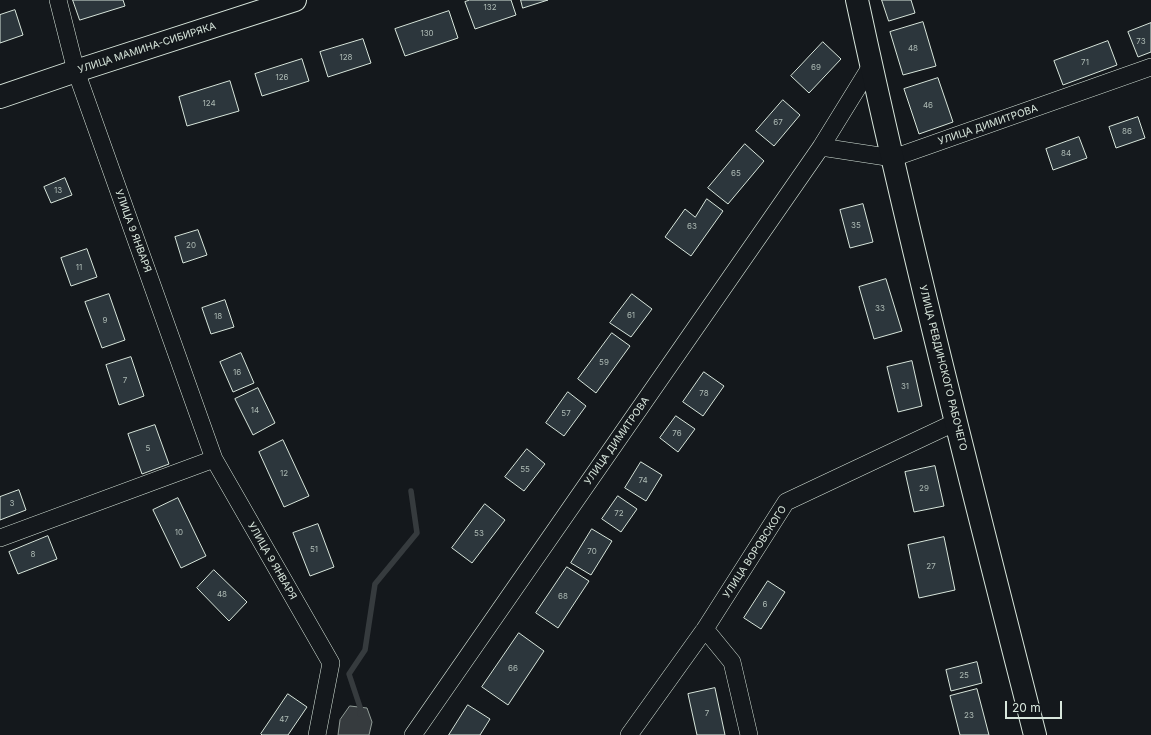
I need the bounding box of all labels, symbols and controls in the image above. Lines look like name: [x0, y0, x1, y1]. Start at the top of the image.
house number: 132: [483, 3, 497, 13]
street label: УЛИЦА МАМИНА-СИБИРЯКА: [76, 20, 218, 76]
house number: 130: [420, 29, 434, 39]
house number: 73: [1136, 37, 1146, 47]
house number: 48: [908, 44, 918, 54]
house number: 128: [339, 53, 353, 63]
house number: 71: [1081, 58, 1089, 68]
house number: 69: [811, 63, 821, 73]
house number: 126: [275, 73, 289, 83]
house number: 124: [202, 99, 216, 109]
house number: 46: [923, 101, 933, 111]
street label: УЛИЦА ДИМИТРОВА: [937, 102, 1039, 148]
house number: 67: [773, 118, 783, 128]
house number: 86: [1122, 127, 1132, 137]
house number: 84: [1061, 149, 1071, 159]
house number: 65: [731, 169, 741, 179]
house number: 13: [54, 186, 62, 196]
street label: УЛИЦА 9 ЯНВАРЯ: [112, 188, 154, 274]
house number: 35: [851, 221, 861, 231]
house number: 63: [687, 222, 697, 232]
house number: 20: [186, 241, 196, 251]
house number: 11: [76, 263, 82, 273]
street label: УЛИЦА РЕВДИНСКОГО РАБОЧЕГО: [917, 284, 969, 452]
house number: 33: [875, 304, 885, 314]
house number: 61: [627, 311, 635, 321]
house number: 18: [214, 312, 222, 322]
house number: 9: [103, 316, 107, 326]
house number: 59: [599, 358, 609, 368]
house number: 16: [233, 368, 241, 378]
house number: 7: [123, 376, 127, 386]
house number: 31: [901, 382, 909, 392]
house number: 78: [699, 389, 709, 399]
street label: УЛИЦА ДИМИТРОВА: [582, 395, 652, 487]
house number: 14: [251, 406, 259, 416]
house number: 57: [561, 409, 571, 419]
house number: 76: [672, 429, 682, 439]
house number: 5: [146, 444, 150, 454]
house number: 55: [520, 465, 530, 475]
house number: 12: [280, 469, 288, 479]
house number: 74: [638, 476, 648, 486]
house number: 29: [919, 484, 929, 494]
house number: 3: [10, 499, 14, 509]
street label: УЛИЦА ВОРОВСКОГО: [721, 504, 789, 600]
house number: 72: [614, 509, 624, 519]
street label: УЛИЦА 9 ЯНВАРЯ: [245, 520, 299, 602]
house number: 10: [175, 528, 183, 538]
house number: 53: [474, 529, 484, 539]
house number: 51: [310, 545, 318, 555]
house number: 70: [587, 547, 597, 557]
house number: 8: [31, 550, 35, 560]
house number: 27: [926, 562, 936, 572]
house number: 48: [217, 590, 227, 600]
house number: 68: [558, 592, 568, 602]
house number: 6: [763, 600, 767, 610]
house number: 66: [508, 664, 518, 674]
house number: 25: [959, 671, 969, 681]
scale bar: [1007, 693, 1064, 719]
text: 20 m: [1012, 700, 1041, 715]
house number: 7: [705, 709, 709, 719]
house number: 23: [964, 711, 974, 721]
house number: 47: [279, 715, 289, 725]

